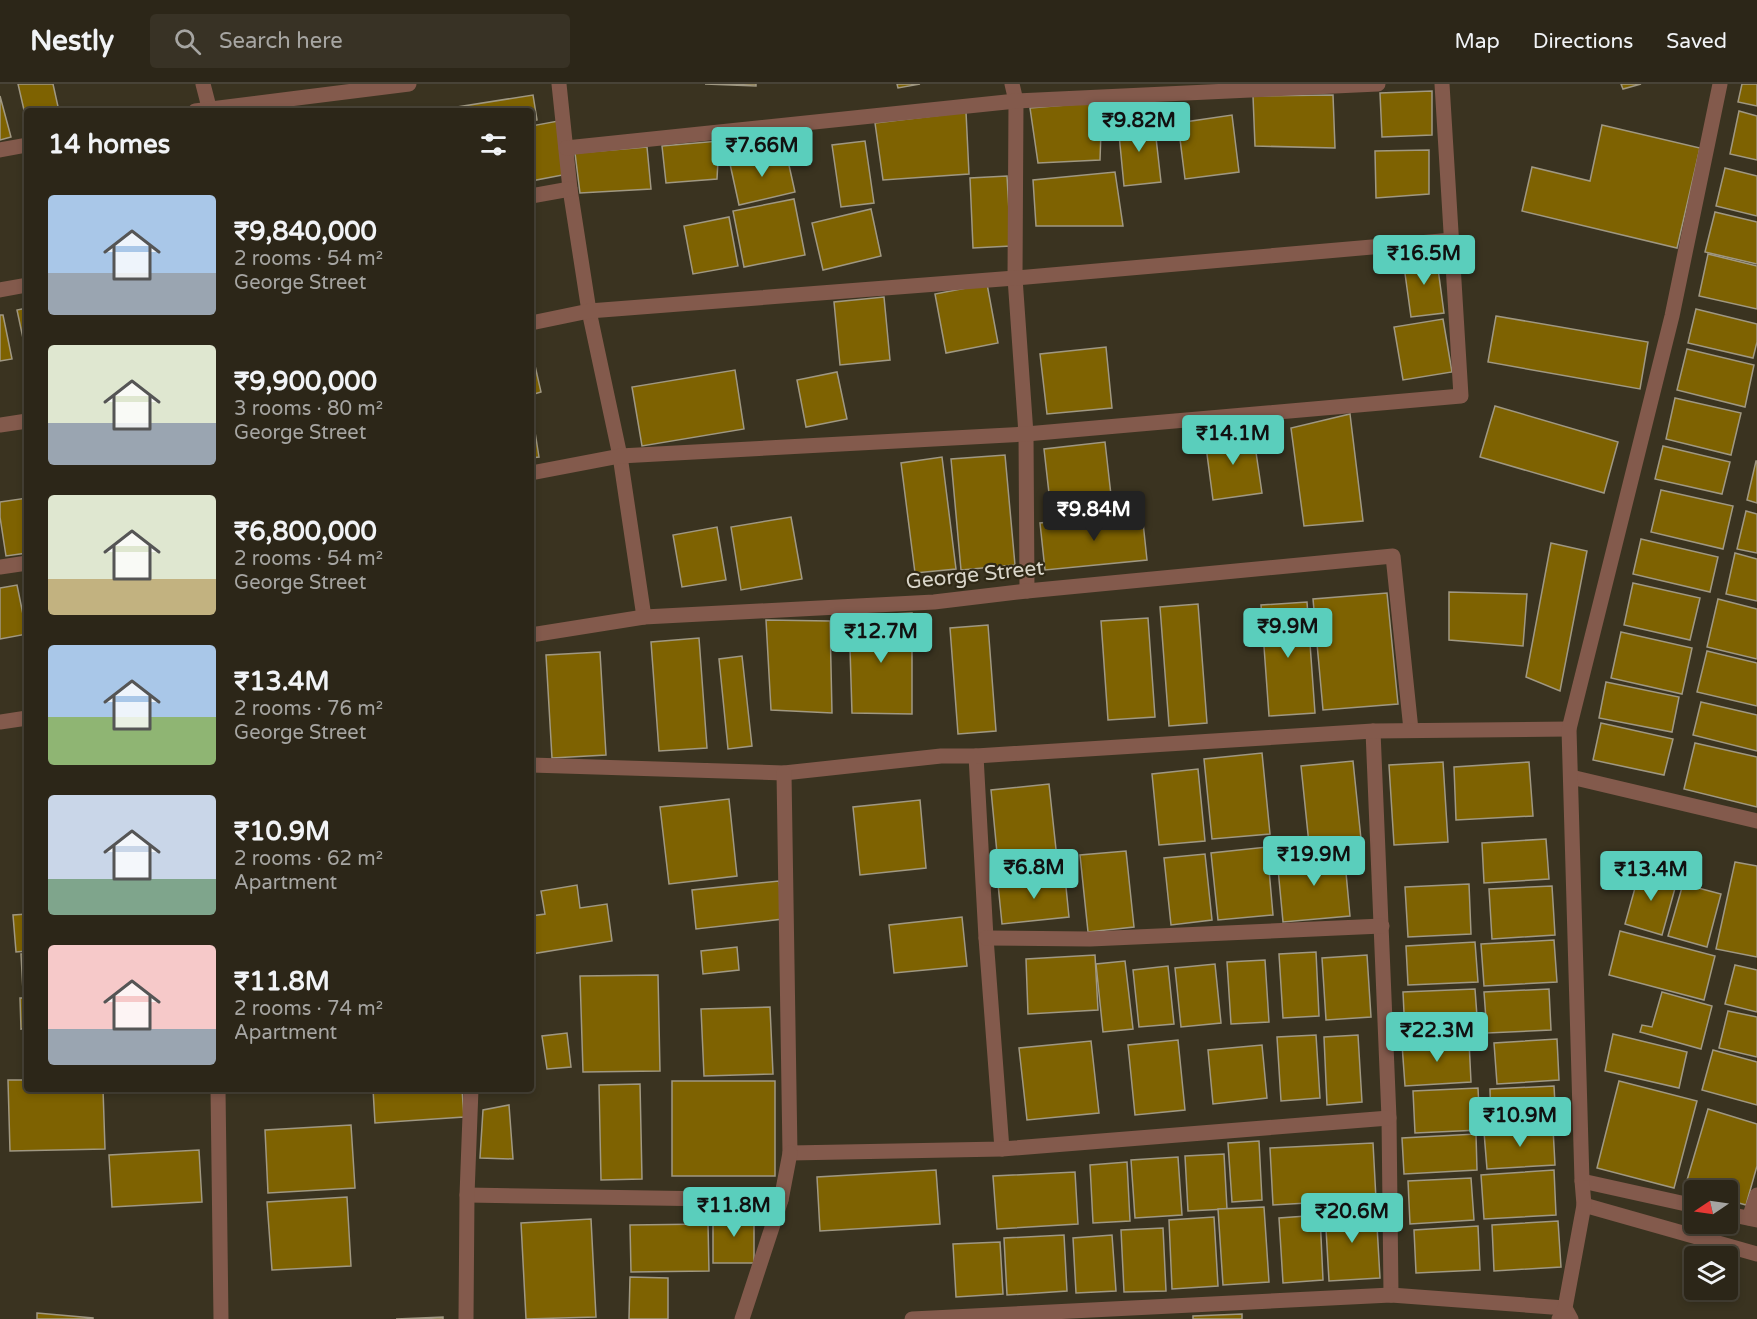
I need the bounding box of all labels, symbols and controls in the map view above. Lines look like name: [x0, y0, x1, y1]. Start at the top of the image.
search box: [150, 14, 570, 68]
text: Nestly: [30, 24, 114, 58]
icon: search: [171, 25, 204, 58]
text: Search here: [219, 28, 343, 54]
text: Map: [1454, 29, 1500, 54]
text: Directions: [1533, 29, 1633, 54]
text: Saved: [1666, 29, 1727, 54]
pin: ₹9.82M: [1090, 102, 1188, 153]
text: ₹9.82M: [1102, 109, 1176, 133]
pin: ₹7.66M: [713, 127, 811, 178]
icon: filters: [477, 128, 510, 161]
text: 14 homes: [48, 129, 170, 160]
text: ₹7.66M: [726, 134, 798, 158]
text: ₹9,840,000: [234, 216, 377, 247]
icon: home: [96, 219, 168, 291]
pin: ₹16.5M: [1375, 235, 1473, 286]
text: ₹16.5M: [1387, 242, 1461, 266]
text: 2 rooms · 54 m²: [234, 247, 383, 271]
text: George Street: [234, 271, 366, 295]
text: ₹9,900,000: [234, 366, 377, 397]
icon: home: [96, 369, 168, 441]
text: 3 rooms · 80 m²: [234, 397, 383, 421]
pin: ₹14.1M: [1184, 415, 1282, 466]
text: George Street: [234, 421, 366, 445]
text: ₹14.1M: [1196, 422, 1270, 446]
pin: ₹9.84M: [1045, 491, 1143, 542]
text: ₹9.84M: [1057, 498, 1131, 522]
text: ₹6,800,000: [234, 516, 377, 547]
icon: home: [96, 519, 168, 591]
text: 2 rooms · 54 m²: [234, 547, 383, 571]
street label: George Street: [905, 555, 1045, 595]
text: George Street: [234, 571, 366, 595]
pin: ₹9.9M: [1246, 608, 1330, 659]
pin: ₹12.7M: [832, 613, 930, 664]
text: ₹9.9M: [1257, 615, 1319, 639]
text: ₹12.7M: [844, 620, 918, 644]
text: ₹13.4M: [234, 666, 330, 697]
icon: home: [96, 669, 168, 741]
text: 2 rooms · 76 m²: [234, 697, 383, 721]
text: George Street: [234, 721, 366, 745]
text: ₹10.9M: [234, 816, 330, 847]
icon: home: [96, 819, 168, 891]
pin: ₹19.9M: [1265, 836, 1363, 887]
text: ₹19.9M: [1277, 843, 1351, 867]
text: 2 rooms · 62 m²: [234, 847, 383, 871]
pin: ₹6.8M: [992, 849, 1076, 900]
pin: ₹13.4M: [1602, 851, 1700, 902]
text: ₹6.8M: [1003, 856, 1065, 880]
text: ₹13.4M: [1614, 858, 1688, 882]
text: Apartment: [234, 871, 337, 895]
text: ₹11.8M: [234, 966, 330, 997]
icon: home: [96, 969, 168, 1041]
text: 2 rooms · 74 m²: [234, 997, 383, 1021]
pin: ₹22.3M: [1388, 1012, 1486, 1063]
text: ₹22.3M: [1400, 1019, 1474, 1043]
text: Apartment: [234, 1021, 337, 1045]
pin: ₹10.9M: [1471, 1097, 1569, 1148]
text: ₹10.9M: [1483, 1104, 1557, 1128]
north arrow: [1684, 1180, 1738, 1234]
map controls: [1684, 1180, 1738, 1300]
pin: ₹11.8M: [685, 1187, 783, 1238]
pin: ₹20.6M: [1303, 1193, 1401, 1244]
text: ₹11.8M: [697, 1194, 771, 1218]
text: ₹20.6M: [1315, 1200, 1389, 1224]
button: layers: [1684, 1246, 1738, 1300]

